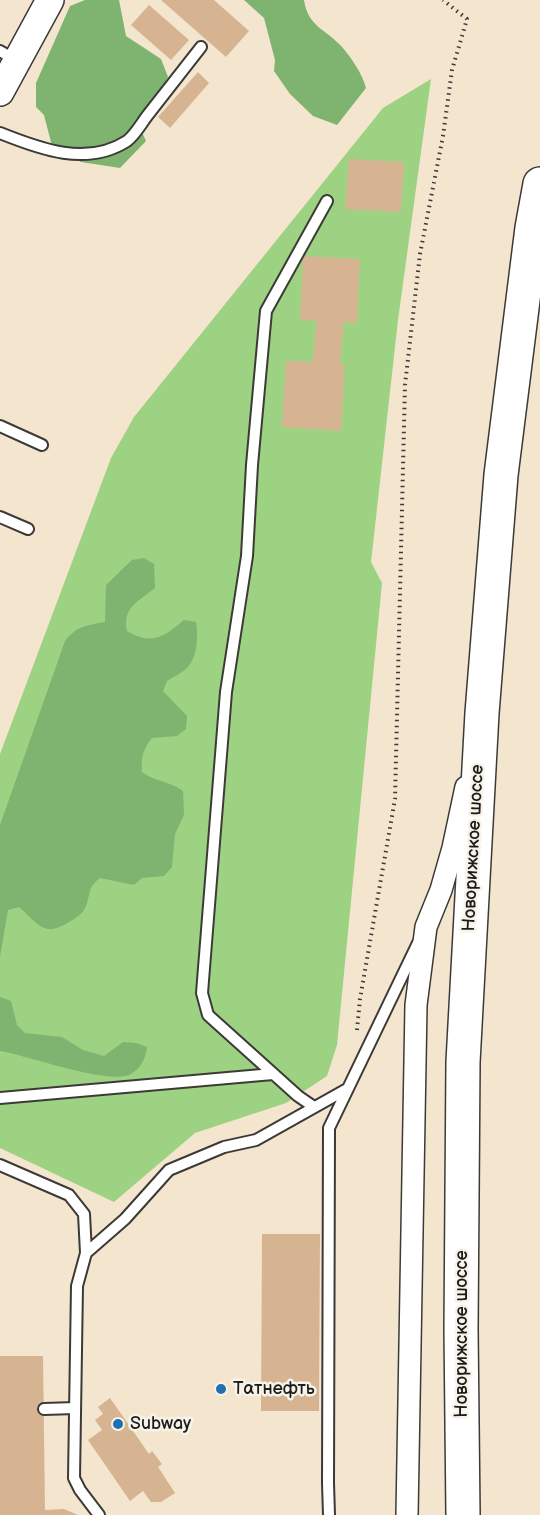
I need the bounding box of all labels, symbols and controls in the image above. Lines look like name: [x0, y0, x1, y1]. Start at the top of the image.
street label: Новорижское шоссе: [459, 764, 489, 932]
street label: Новорижское шоссе: [451, 1250, 473, 1418]
place label: Татнефть: [233, 1378, 315, 1400]
marker: Татнефть: [214, 1382, 228, 1396]
place label: Subway: [130, 1413, 191, 1435]
marker: Subway: [111, 1417, 125, 1431]

